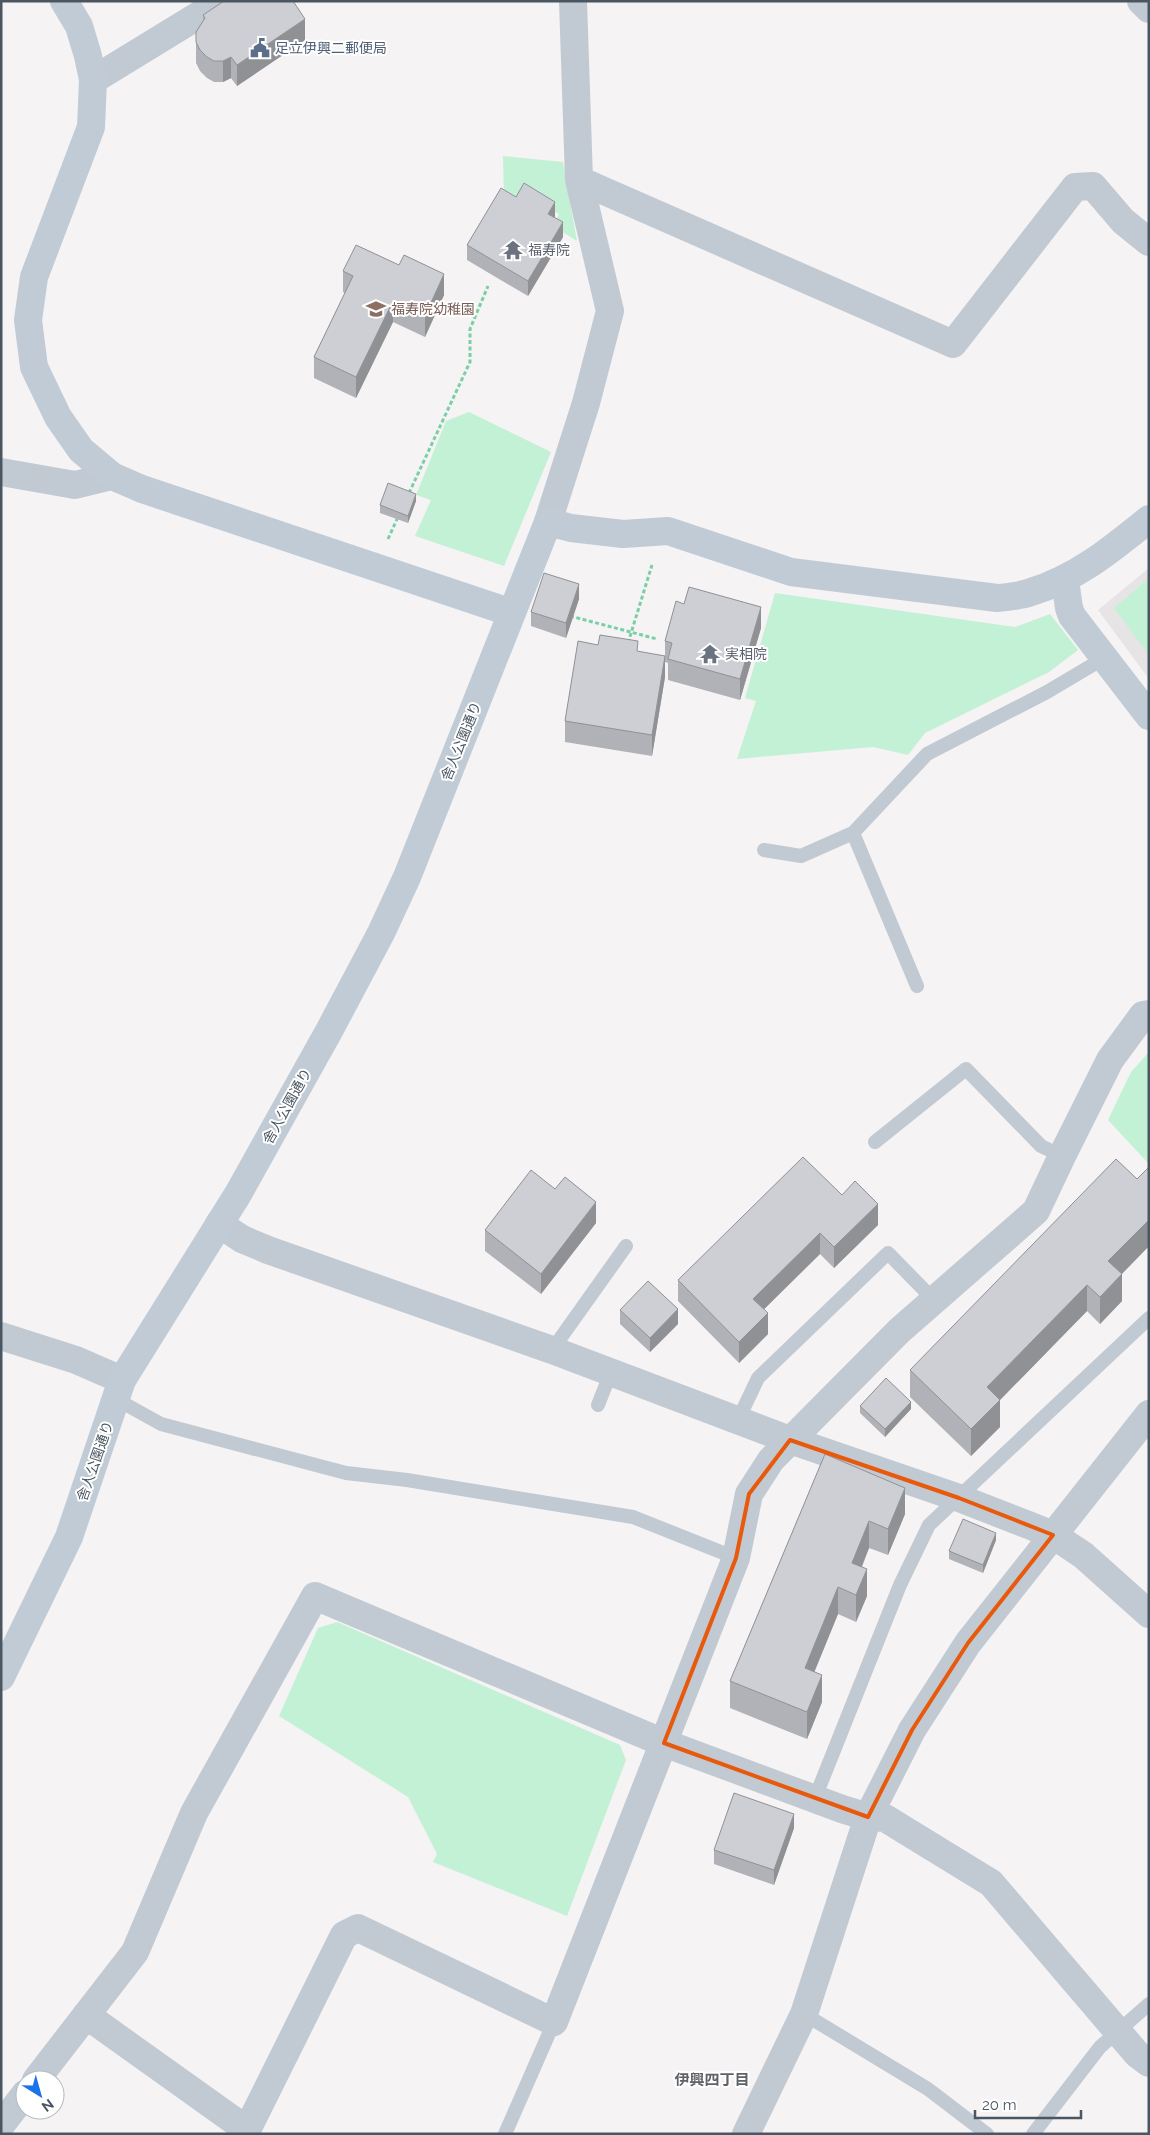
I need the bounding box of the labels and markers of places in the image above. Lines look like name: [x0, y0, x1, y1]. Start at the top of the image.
public building icon: 足立伊興二郵便局: [249, 37, 271, 59]
place label: 足立伊興二郵便局: [275, 40, 387, 56]
temple icon: 福寿院: [502, 239, 524, 261]
place label: 福寿院: [528, 242, 570, 258]
school or university icon: 福寿院幼稚園: [365, 298, 387, 320]
place label: 福寿院幼稚園: [391, 301, 475, 317]
temple icon: 実相院: [699, 643, 721, 665]
place label: 実相院: [725, 646, 767, 662]

